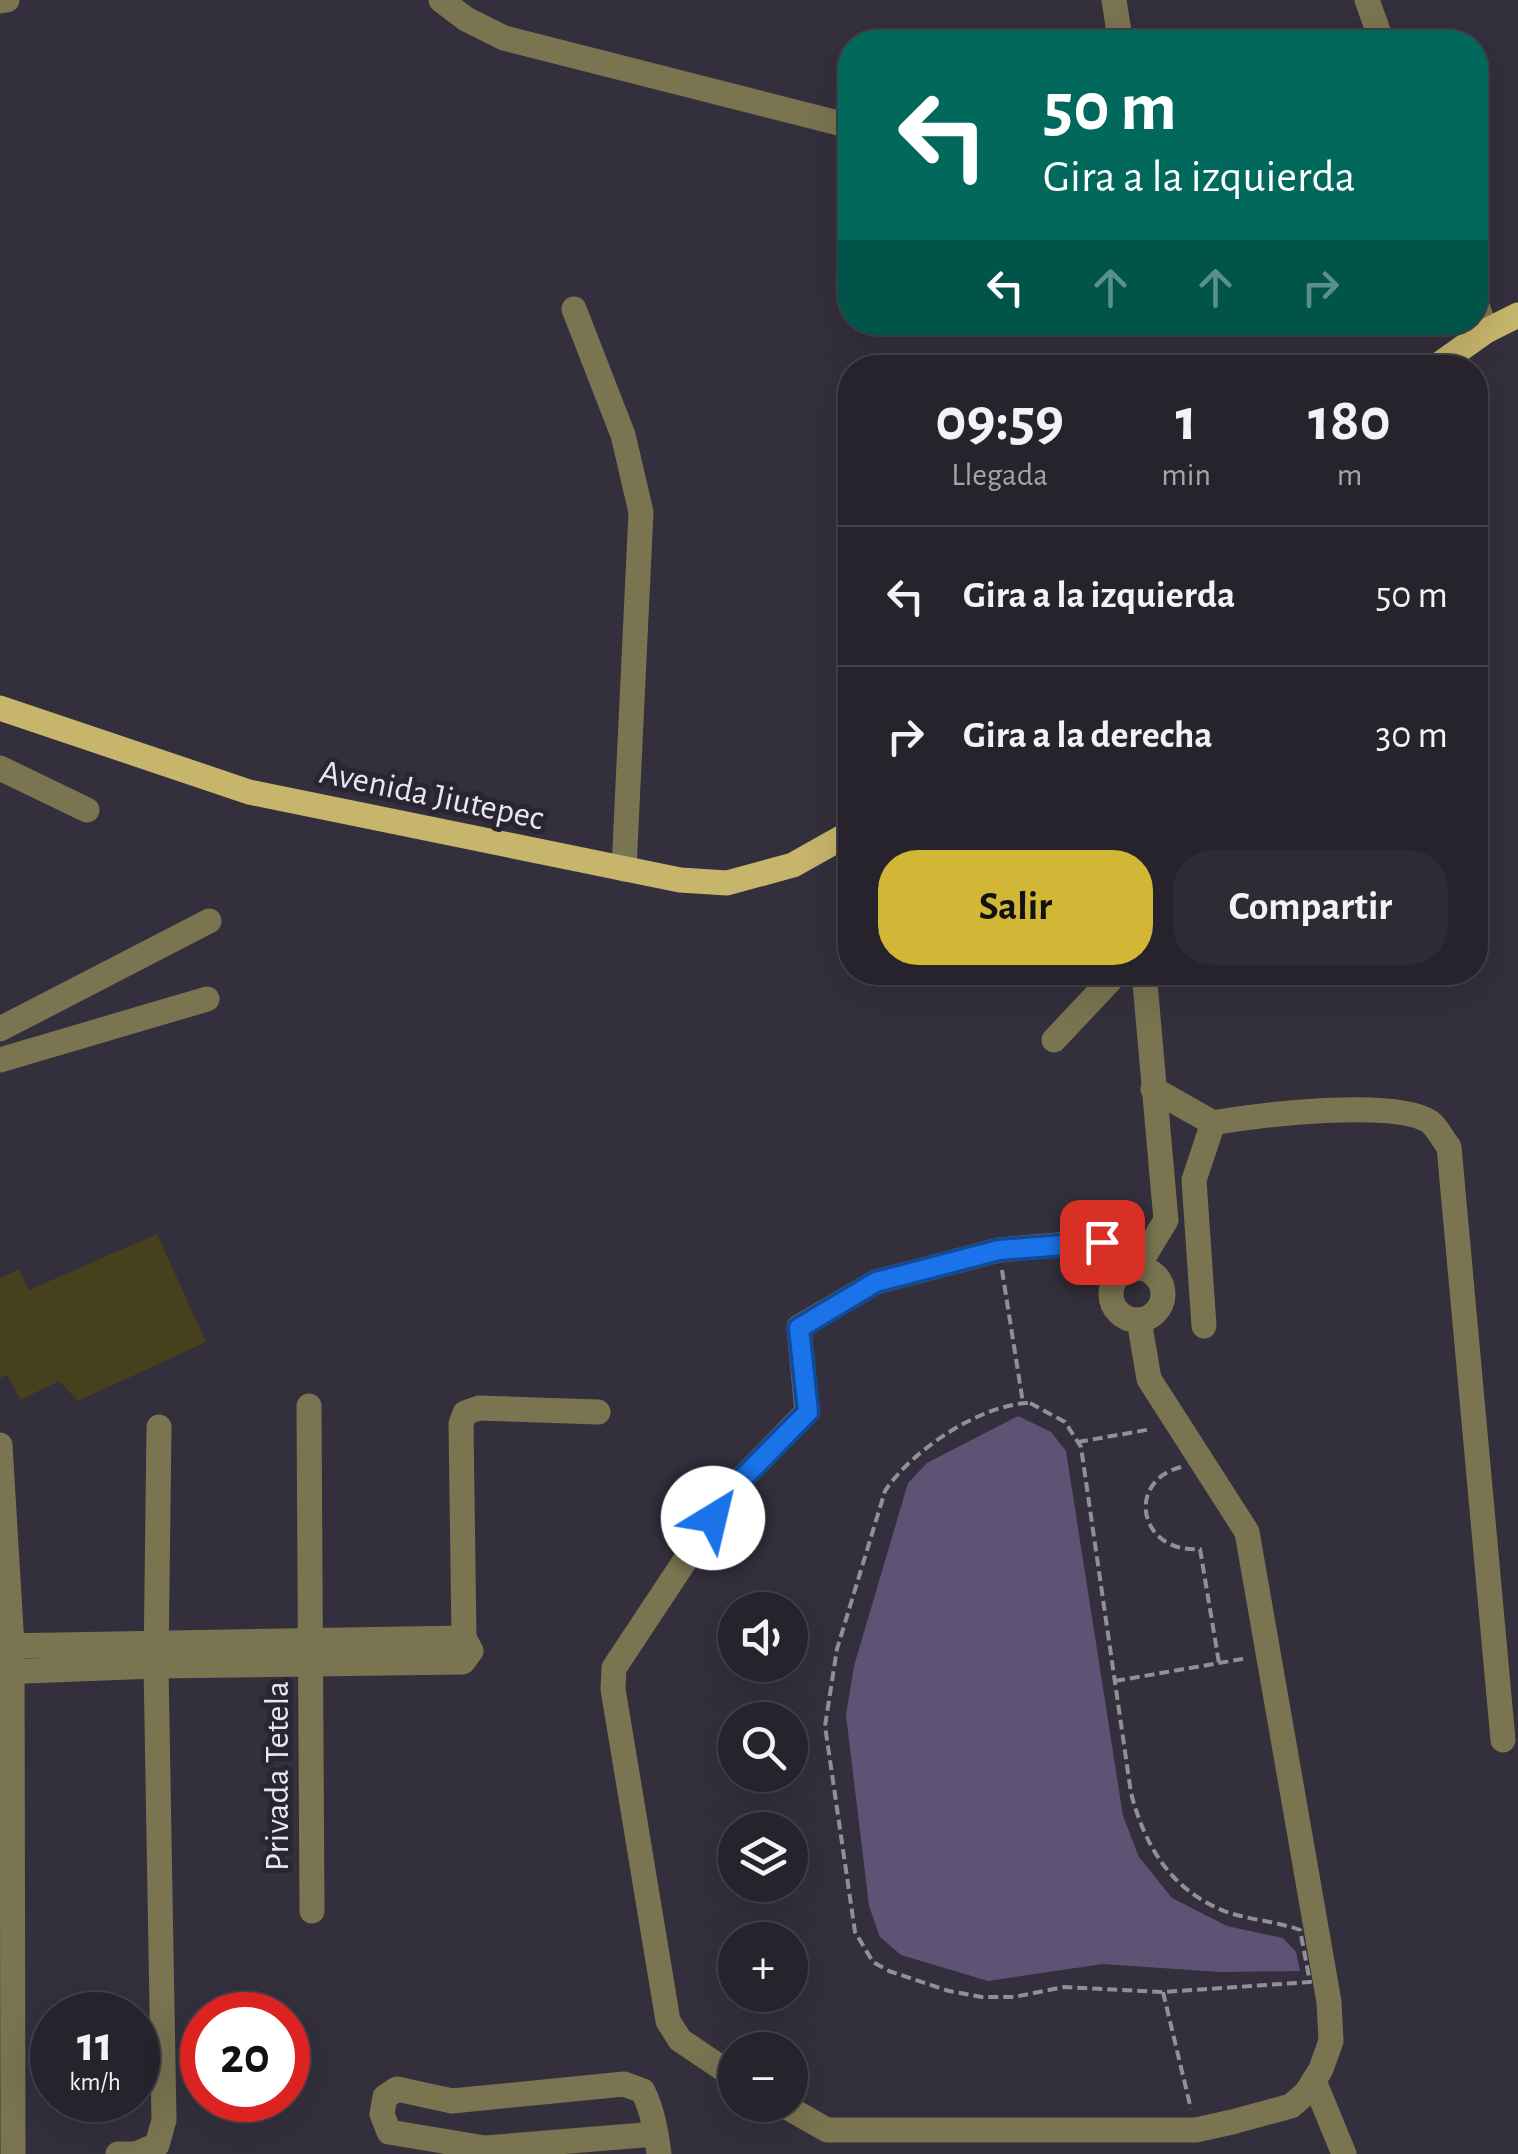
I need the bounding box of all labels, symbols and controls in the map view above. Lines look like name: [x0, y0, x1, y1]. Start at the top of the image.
icon: left: [878, 70, 1008, 200]
text: 50 m: [1043, 73, 1177, 143]
text: Gira a la izquierda: [1043, 155, 1356, 200]
icon: left: [978, 260, 1033, 315]
icon: ahead: [1083, 260, 1138, 315]
icon: ahead: [1188, 260, 1243, 315]
icon: right: [1293, 260, 1348, 315]
text: 09:59: [935, 391, 1064, 451]
text: 1: [1175, 391, 1197, 451]
text: 180: [1308, 391, 1391, 451]
text: Llegada: [951, 459, 1048, 491]
text: min: [1161, 459, 1211, 491]
text: m: [1337, 459, 1362, 491]
icon: left: [878, 569, 933, 624]
text: Gira a la izquierda: [963, 577, 1235, 615]
text: 50 m: [1375, 577, 1448, 615]
icon: right: [878, 709, 933, 764]
text: Gira a la derecha: [963, 717, 1213, 755]
text: 30 m: [1376, 717, 1448, 755]
street label: Avenida Jiutepec: [317, 755, 547, 836]
button: Salir: [878, 850, 1153, 965]
button: Compartir: [1173, 850, 1448, 965]
pin: [1060, 1200, 1145, 1285]
icon: arrive: [1075, 1215, 1130, 1270]
position arrow: [661, 1466, 765, 1570]
map controls: [718, 1592, 808, 2122]
button: sound: [718, 1592, 808, 1682]
street label: Privada Tetela: [260, 1681, 295, 1871]
button: search: [718, 1702, 808, 1792]
button: layers: [718, 1812, 808, 1902]
button: +: [718, 1922, 808, 2012]
speed limit sign: 20: [180, 1992, 310, 2122]
text: 11: [77, 2020, 113, 2070]
button: −: [718, 2032, 808, 2122]
text: km/h: [69, 2070, 121, 2095]

